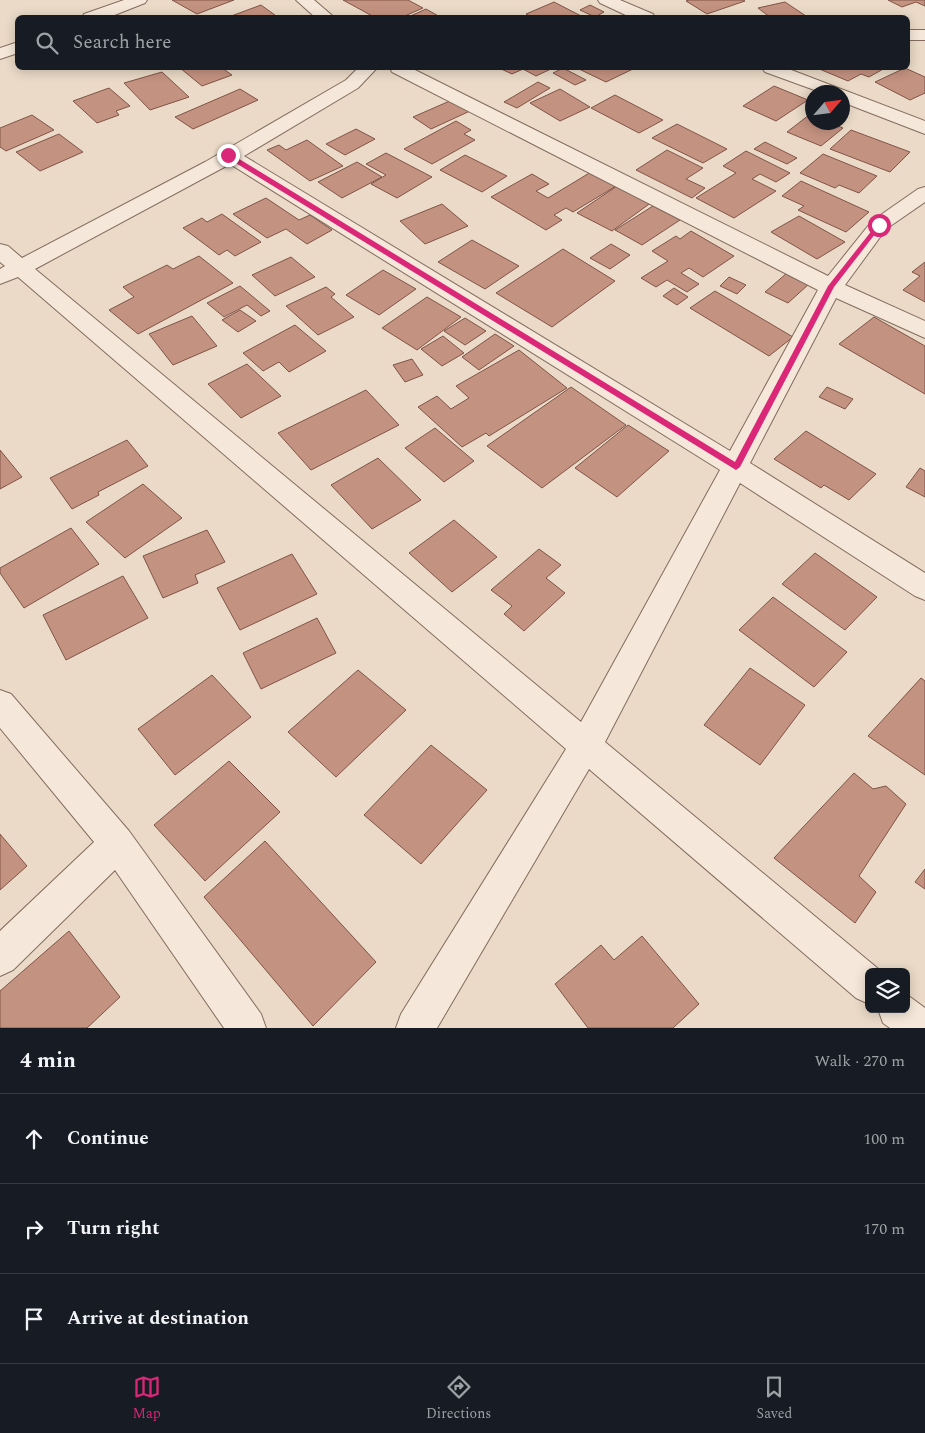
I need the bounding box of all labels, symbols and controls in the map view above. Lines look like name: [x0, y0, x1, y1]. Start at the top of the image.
search box: [15, 15, 910, 70]
text: Search here: [73, 28, 172, 57]
icon: search: [33, 29, 61, 57]
north arrow: [805, 85, 850, 130]
route end: [217, 144, 240, 167]
route start: [868, 214, 891, 237]
map controls: [865, 968, 910, 1013]
button: layers: [865, 968, 910, 1013]
text: 4 min: [20, 1045, 76, 1077]
text: Walk · 270 m: [814, 1049, 905, 1073]
text: Continue: [67, 1124, 149, 1153]
icon: ahead: [20, 1125, 48, 1153]
text: 100 m: [863, 1127, 905, 1151]
text: Turn right: [67, 1214, 160, 1243]
icon: right: [20, 1215, 48, 1243]
text: 170 m: [863, 1217, 905, 1241]
text: Arrive at destination: [67, 1304, 249, 1333]
icon: arrive: [20, 1305, 48, 1333]
tab: Map: [133, 1373, 161, 1424]
tab: Directions: [426, 1373, 491, 1424]
tab: Saved: [757, 1373, 792, 1424]

